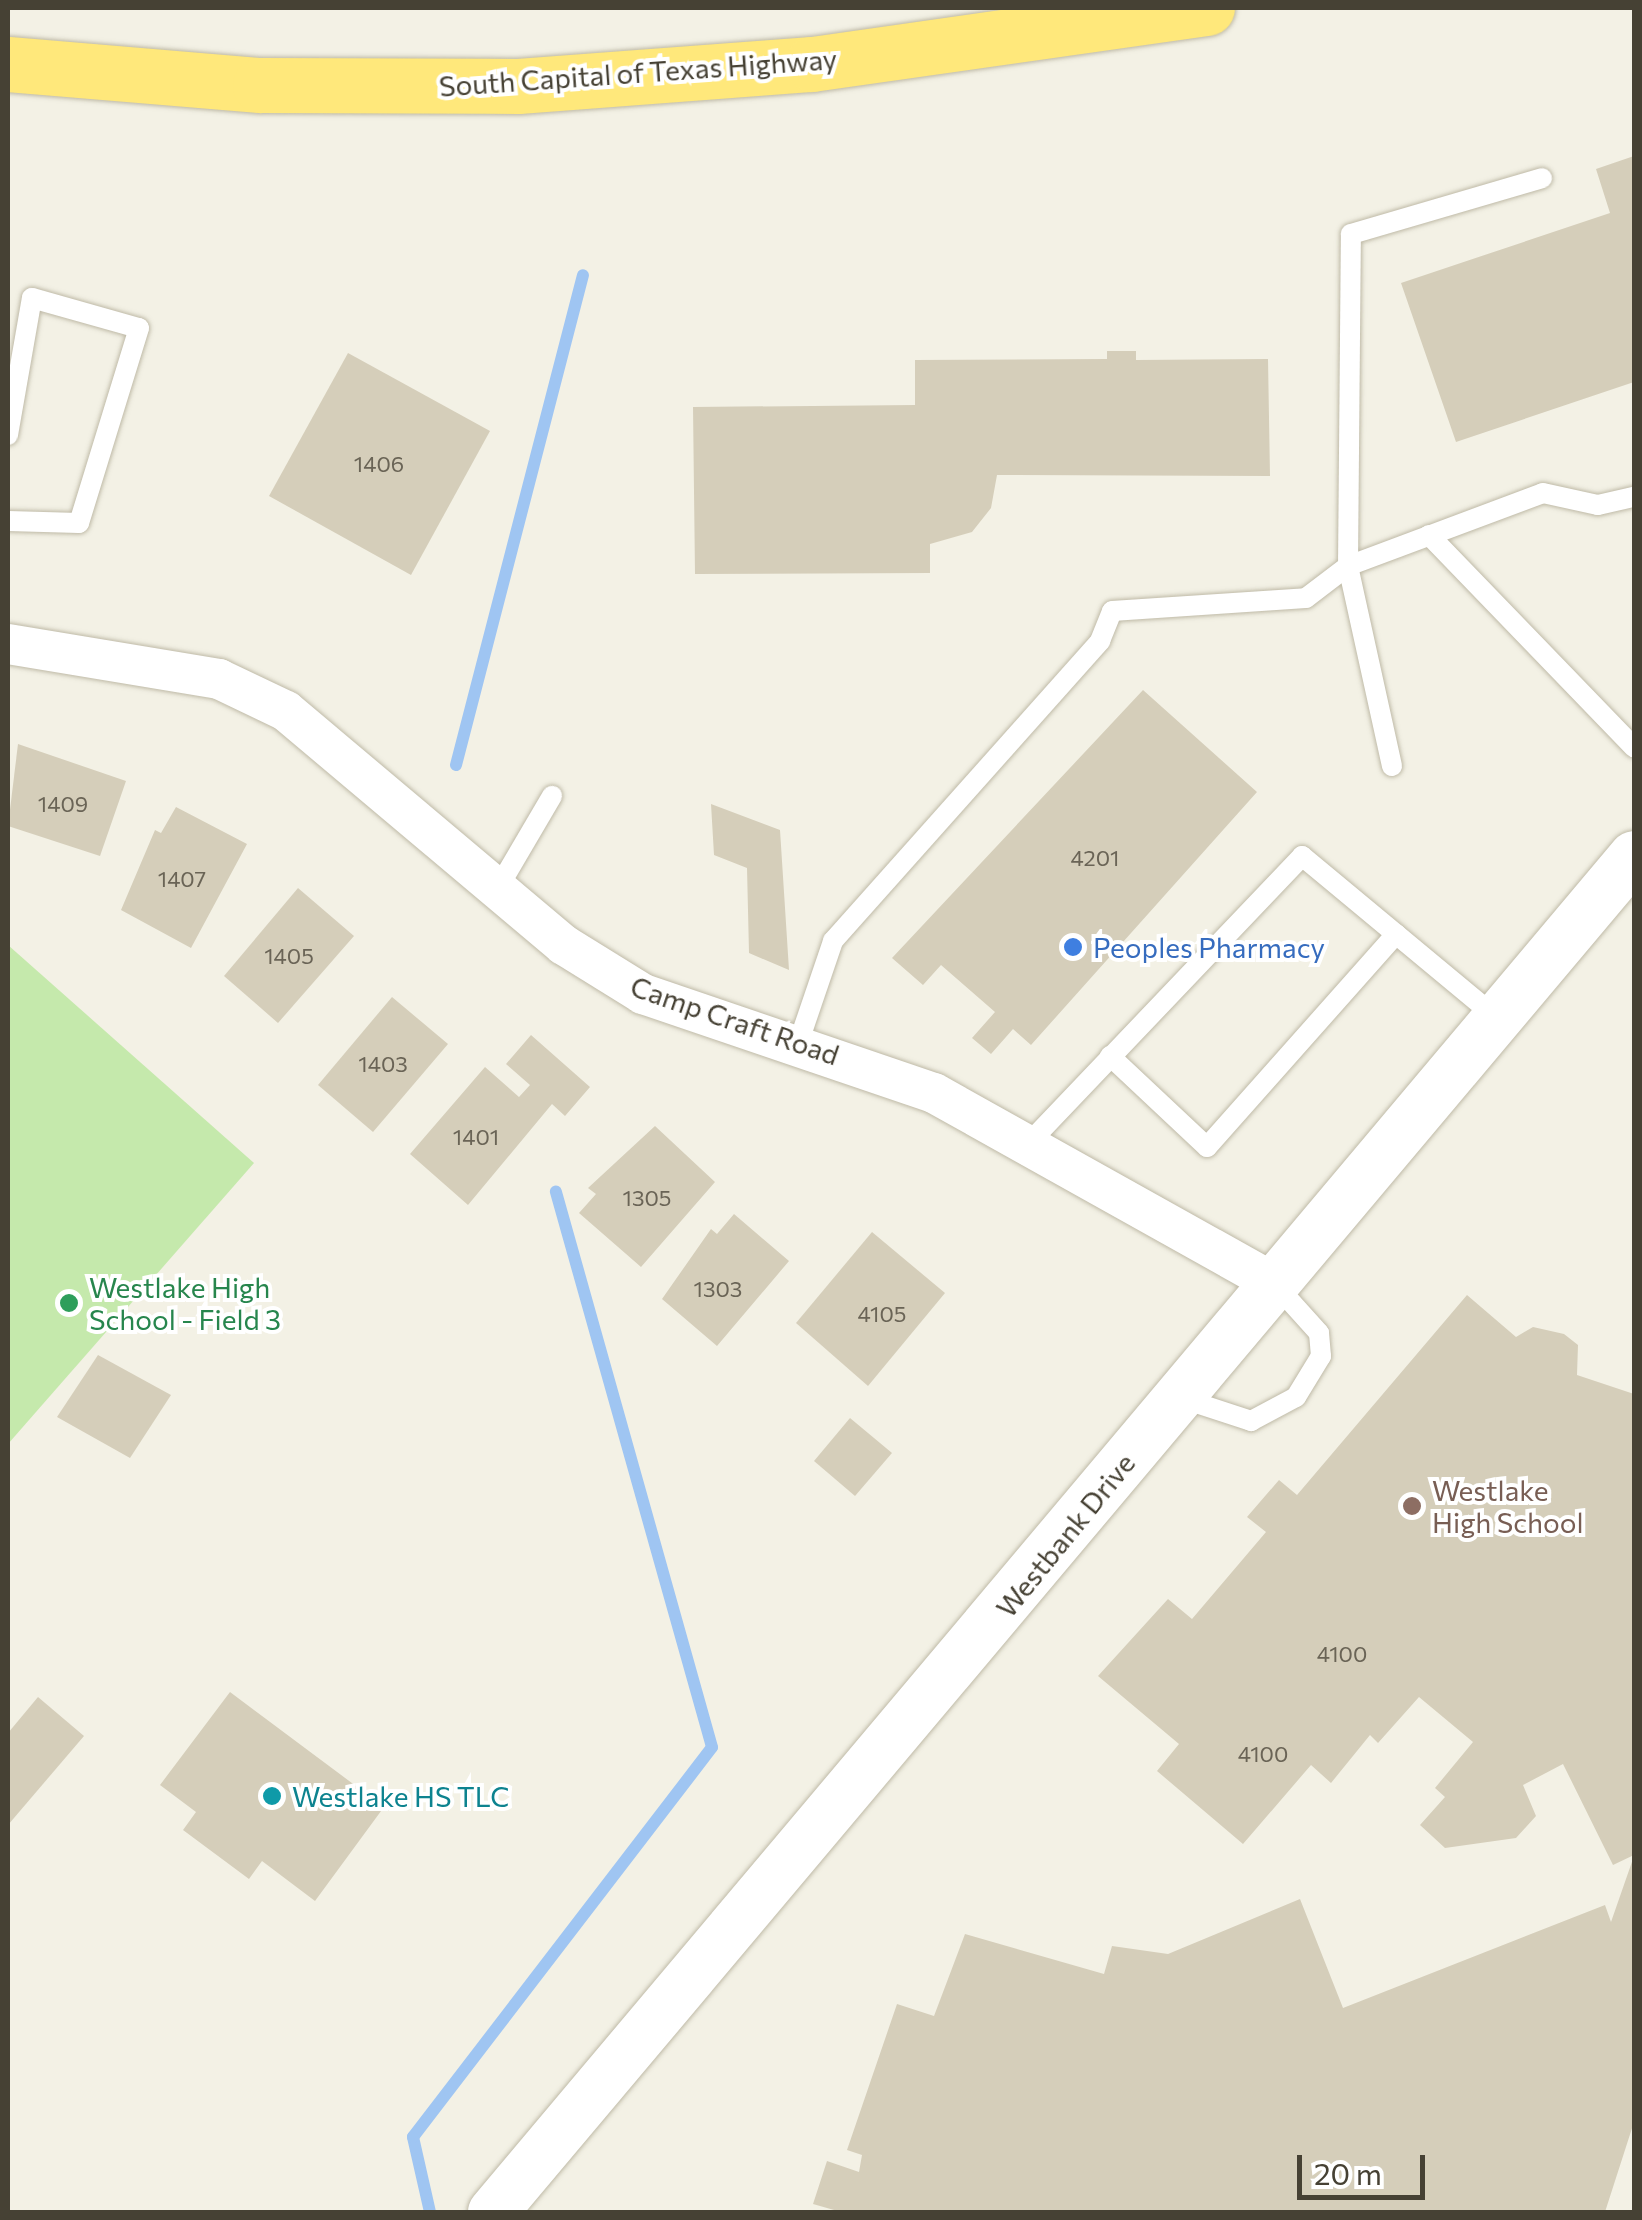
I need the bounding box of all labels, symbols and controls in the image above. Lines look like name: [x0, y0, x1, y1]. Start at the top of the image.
street label: South Capital of Texas Highway: [438, 41, 838, 103]
house number: 1406: [354, 451, 404, 477]
house number: 1409: [38, 791, 88, 817]
house number: 4201: [1071, 845, 1119, 871]
house number: 1407: [158, 866, 206, 892]
place label: Peoples Pharmacy: [1093, 930, 1325, 964]
marker: Peoples Pharmacy: [1062, 936, 1084, 958]
house number: 1405: [264, 943, 314, 969]
street label: Camp Craft Road: [626, 969, 844, 1071]
house number: 1403: [358, 1051, 408, 1077]
house number: 1401: [453, 1124, 499, 1150]
house number: 1305: [623, 1185, 671, 1211]
place label: Westlake High School - Field 3: [89, 1270, 281, 1336]
house number: 1303: [694, 1276, 742, 1302]
marker: Westlake High School - Field 3: [58, 1292, 80, 1314]
house number: 4105: [858, 1301, 906, 1327]
street label: Westbank Drive: [989, 1446, 1141, 1624]
place label: Westlake High School: [1432, 1473, 1584, 1539]
marker: Westlake High School: [1401, 1495, 1423, 1517]
house number: 4100: [1317, 1641, 1367, 1667]
house number: 4100: [1238, 1741, 1288, 1767]
place label: Westlake HS TLC: [292, 1779, 509, 1813]
marker: Westlake HS TLC: [261, 1785, 283, 1807]
scale bar: [1302, 2135, 1430, 2197]
text: 20 m: [1314, 2154, 1382, 2191]

